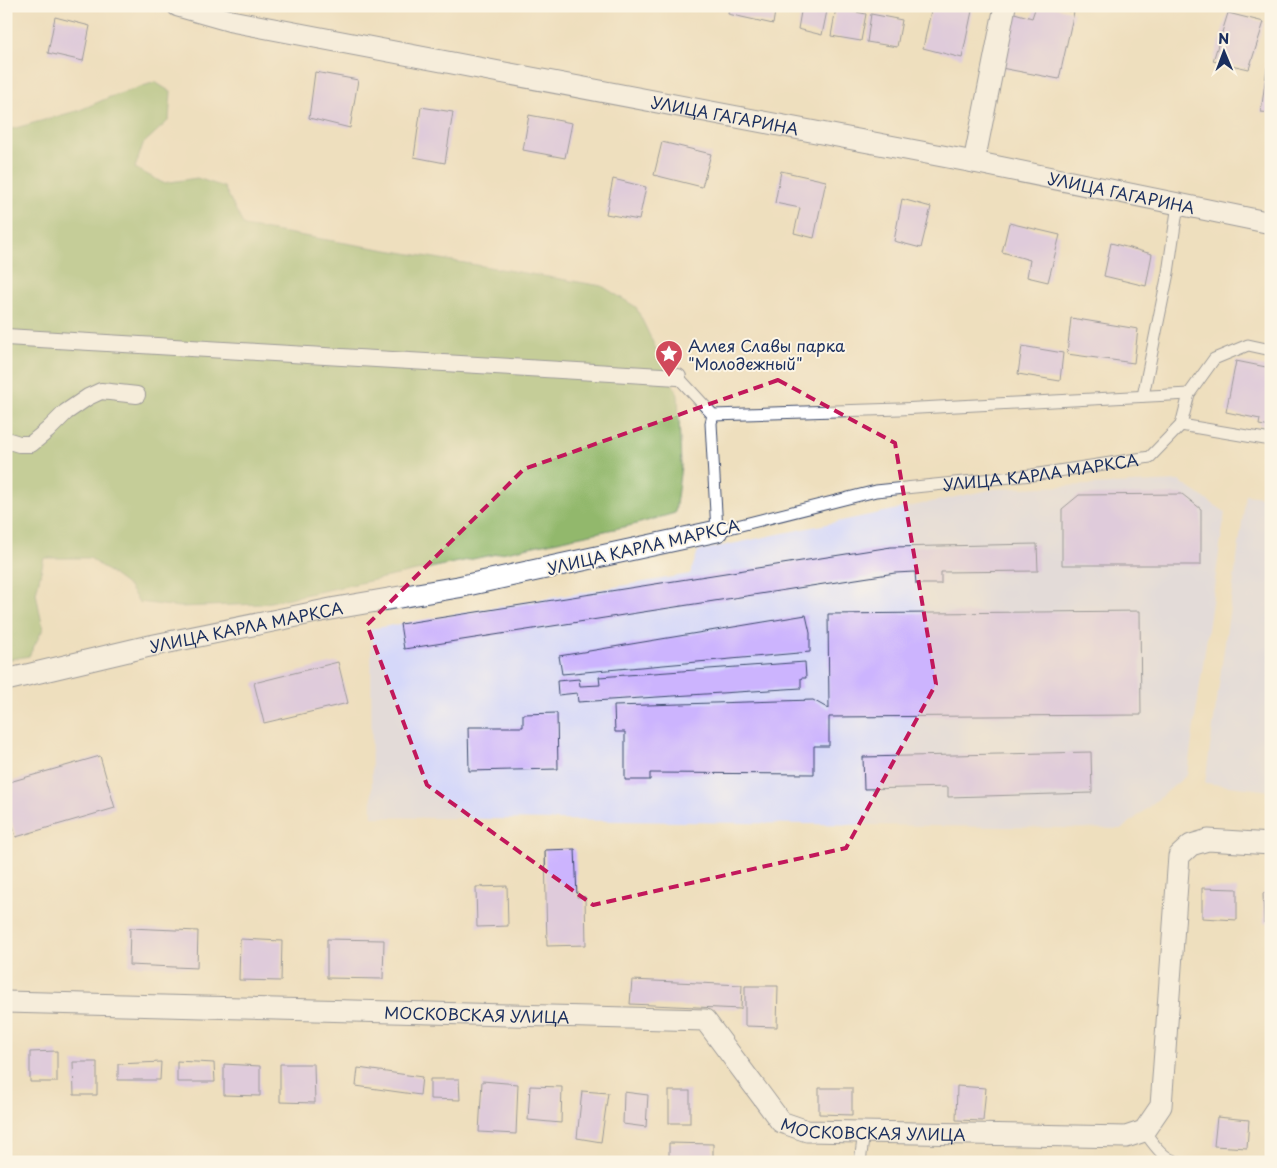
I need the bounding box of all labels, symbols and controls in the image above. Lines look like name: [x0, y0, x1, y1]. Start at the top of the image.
north arrow: [1200, 28, 1250, 78]
text: N: [1218, 28, 1229, 49]
street label: УЛИЦА ГАГАРИНА: [649, 89, 801, 140]
street label: УЛИЦА ГАГАРИНА: [1046, 166, 1197, 219]
place label: Аллея Славы парка "Молодежный": [688, 333, 845, 375]
place icon: Аллея Славы парка "Молодежный": [654, 339, 684, 378]
street label: УЛИЦА КАРЛА МАРКСА: [942, 447, 1140, 496]
street label: УЛИЦА КАРЛА МАРКСА: [544, 512, 742, 580]
street label: УЛИЦА КАРЛА МАРКСА: [147, 595, 345, 658]
street label: МОСКОВСКАЯ УЛИЦА: [384, 1000, 570, 1029]
street label: МОСКОВСКАЯ УЛИЦА: [778, 1111, 966, 1146]

